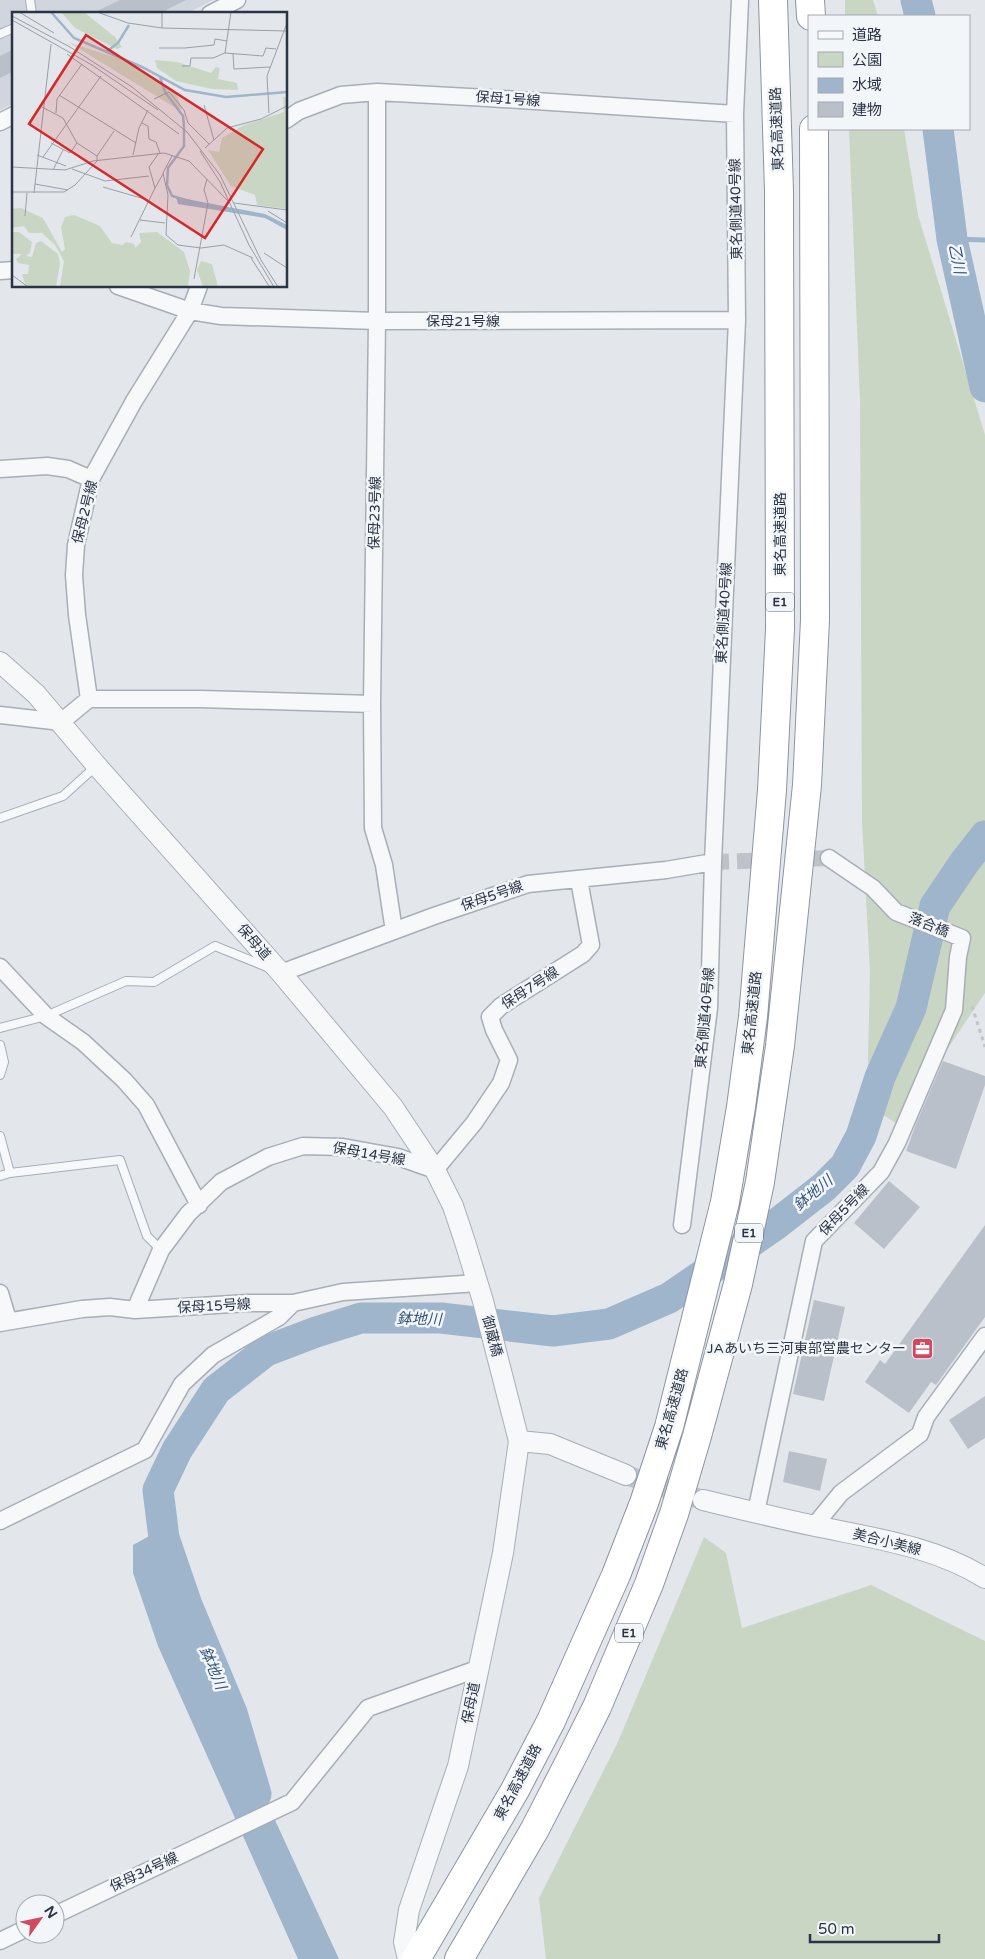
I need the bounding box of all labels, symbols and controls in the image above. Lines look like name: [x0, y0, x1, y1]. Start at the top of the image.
inset map: [12, 12, 288, 288]
legend: [808, 15, 970, 130]
text: 道路: [852, 26, 882, 44]
text: 公園: [852, 51, 882, 69]
text: 水域: [852, 76, 882, 94]
street label: 東名高速道路: [767, 87, 787, 171]
street label: 保母1号線: [475, 88, 541, 110]
text: 建物: [852, 101, 882, 119]
street label: 東名側道40号線: [727, 158, 745, 260]
water label: 乙川: [945, 242, 969, 277]
street label: 保母21号線: [426, 313, 500, 330]
street label: 保母23号線: [366, 476, 384, 550]
street label: 保母2号線: [69, 479, 101, 545]
street label: 東名高速道路: [772, 492, 789, 576]
street label: 東名側道40号線: [713, 562, 735, 664]
road number: E1: [766, 592, 794, 612]
street label: 保母5号線: [459, 877, 525, 915]
street label: 落合橋: [906, 909, 952, 941]
street label: 保母道: [234, 921, 274, 963]
street label: 保母7号線: [498, 963, 562, 1013]
street label: 東名側道40号線: [692, 967, 718, 1069]
street label: 東名高速道路: [739, 970, 765, 1056]
street label: 保母14号線: [331, 1139, 407, 1169]
water label: 鉢地川: [790, 1170, 838, 1214]
street label: 保母5号線: [815, 1181, 873, 1239]
road number: E1: [735, 1224, 763, 1242]
street label: 保母15号線: [177, 1296, 251, 1316]
water label: 鉢地川: [396, 1310, 444, 1328]
street label: 御蔵橋: [478, 1314, 506, 1358]
office icon: JAあいち三河東部営農センター: [910, 1336, 934, 1360]
place label: JAあいち三河東部営農センター: [707, 1340, 906, 1357]
street label: 東名高速道路: [652, 1366, 692, 1452]
street label: 美合小美線: [851, 1525, 923, 1559]
road number: E1: [615, 1624, 643, 1642]
water label: 鉢地川: [196, 1644, 231, 1694]
street label: 保母道: [459, 1681, 483, 1725]
street label: 東名高速道路: [491, 1741, 545, 1823]
street label: 保母34号線: [107, 1849, 181, 1895]
north arrow: [15, 1894, 65, 1944]
text: N: [40, 1903, 61, 1922]
scale bar: [810, 1912, 939, 1944]
text: 50 m: [818, 1920, 855, 1938]

